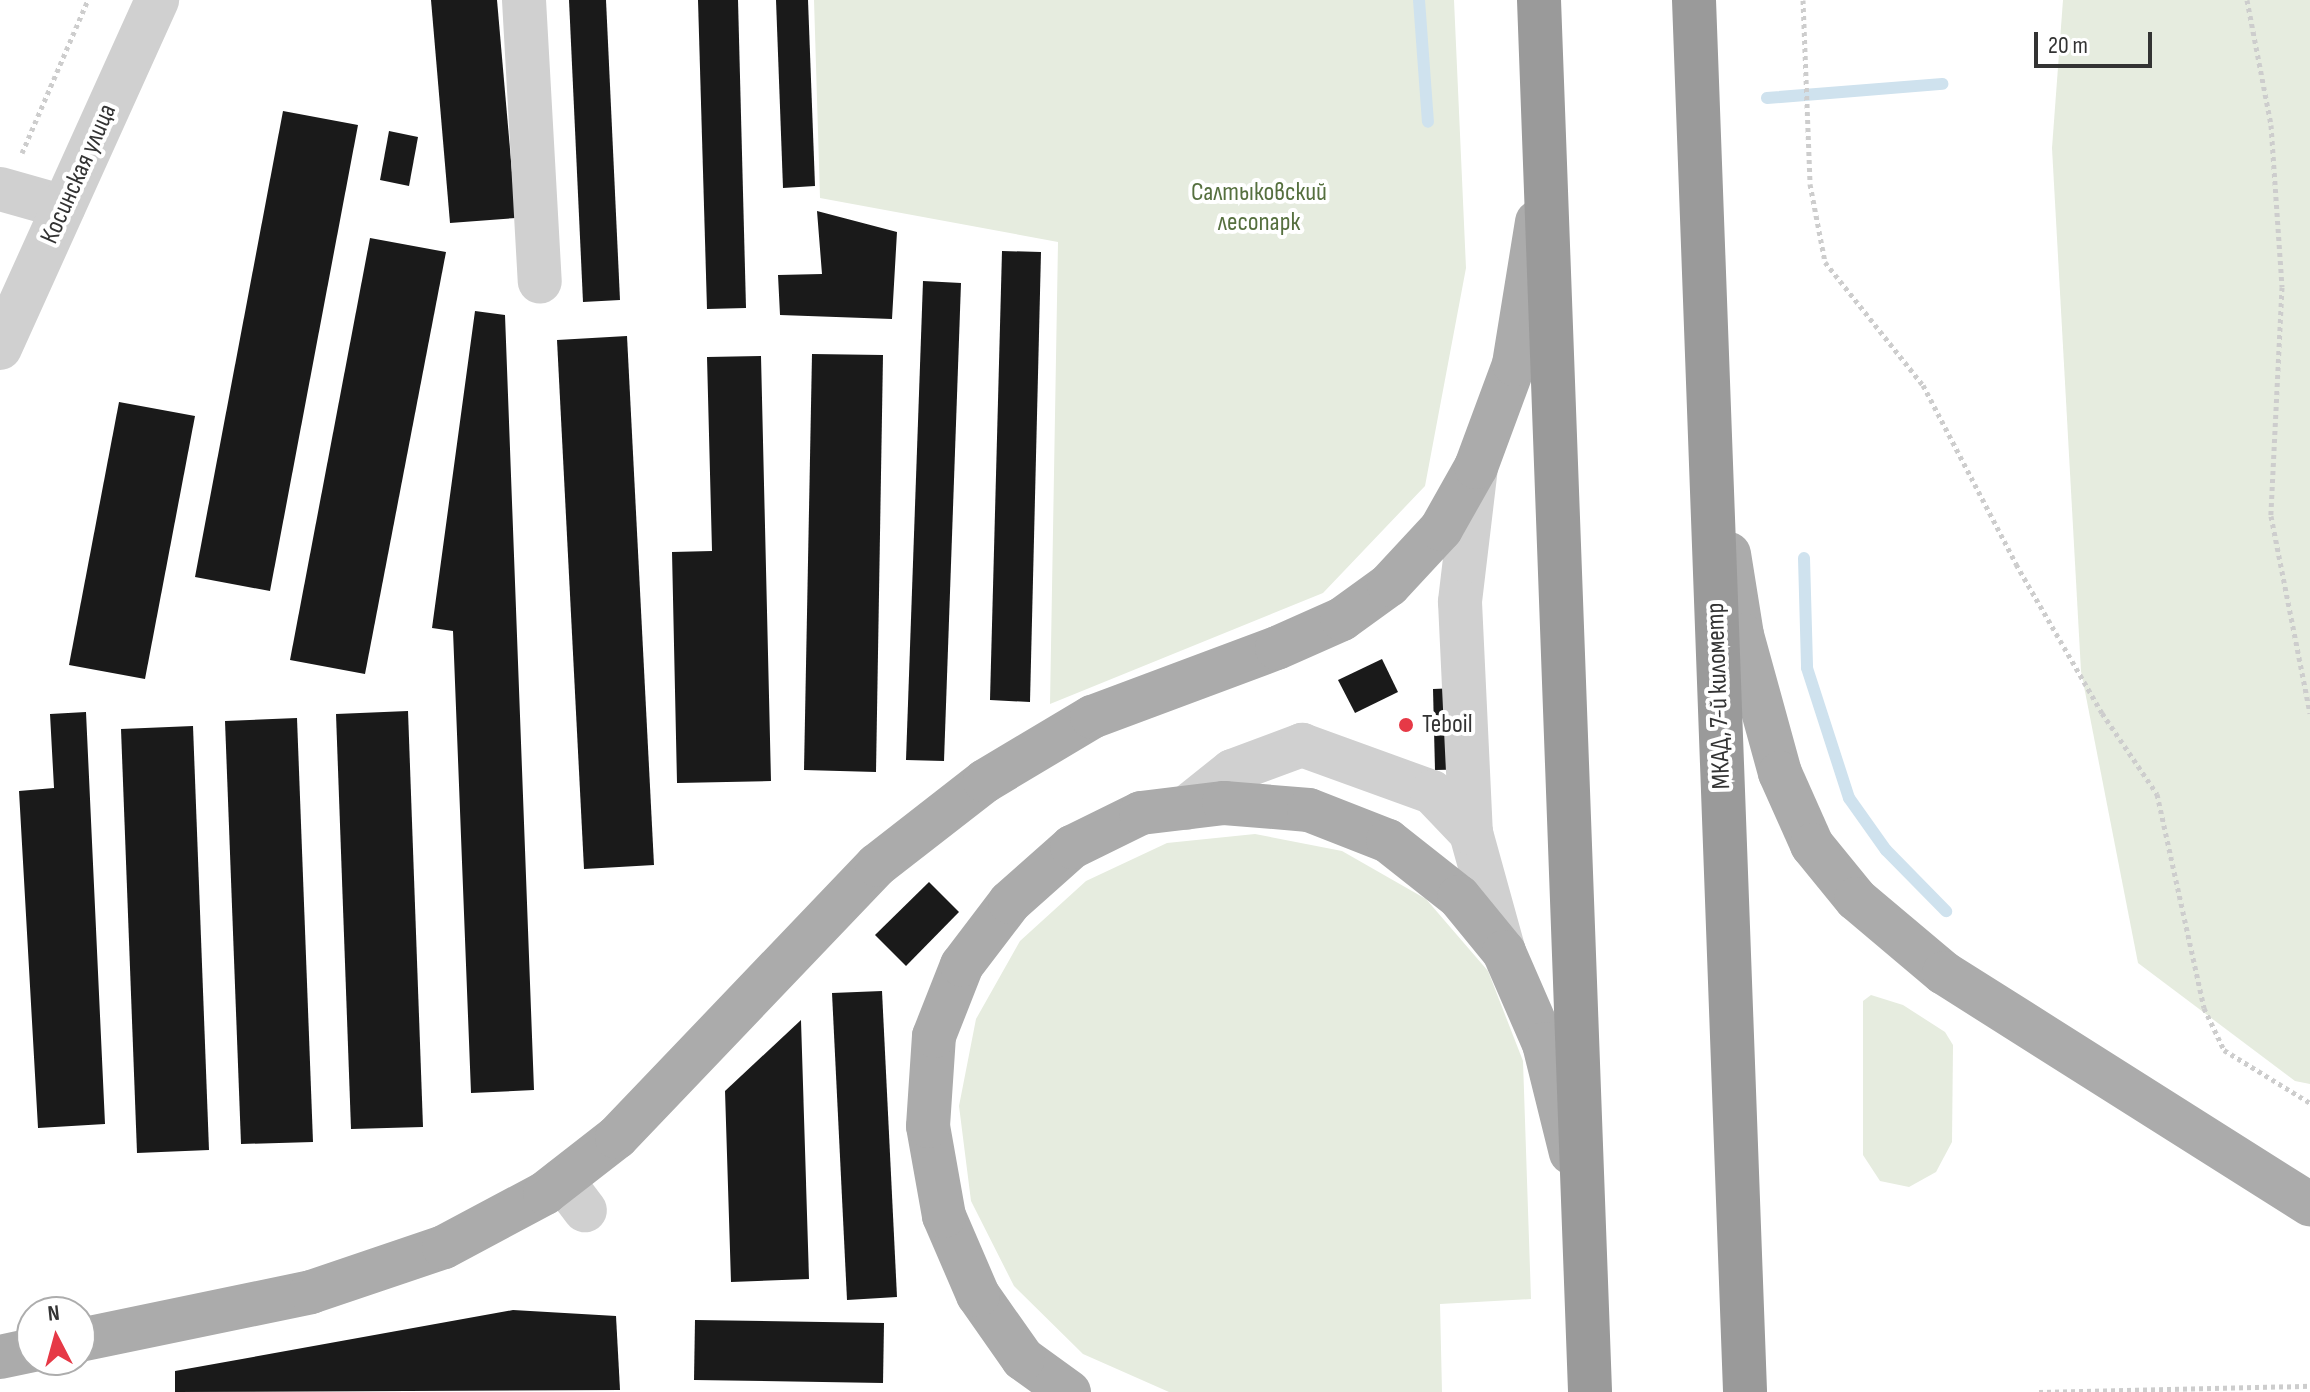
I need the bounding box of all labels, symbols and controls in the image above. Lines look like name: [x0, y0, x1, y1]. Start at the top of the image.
scale bar: [2038, 16, 2156, 66]
text: 20 m: [2048, 31, 2088, 60]
street label: Косинская улица: [34, 99, 124, 249]
park label: Салтыковский лесопарк: [1191, 177, 1327, 238]
street label: МКАД, 7-й километр: [1700, 602, 1738, 790]
place label: Teboil: [1422, 709, 1473, 741]
marker: Teboil: [1397, 716, 1415, 734]
north arrow: [16, 1296, 96, 1376]
text: N: [46, 1300, 61, 1328]

